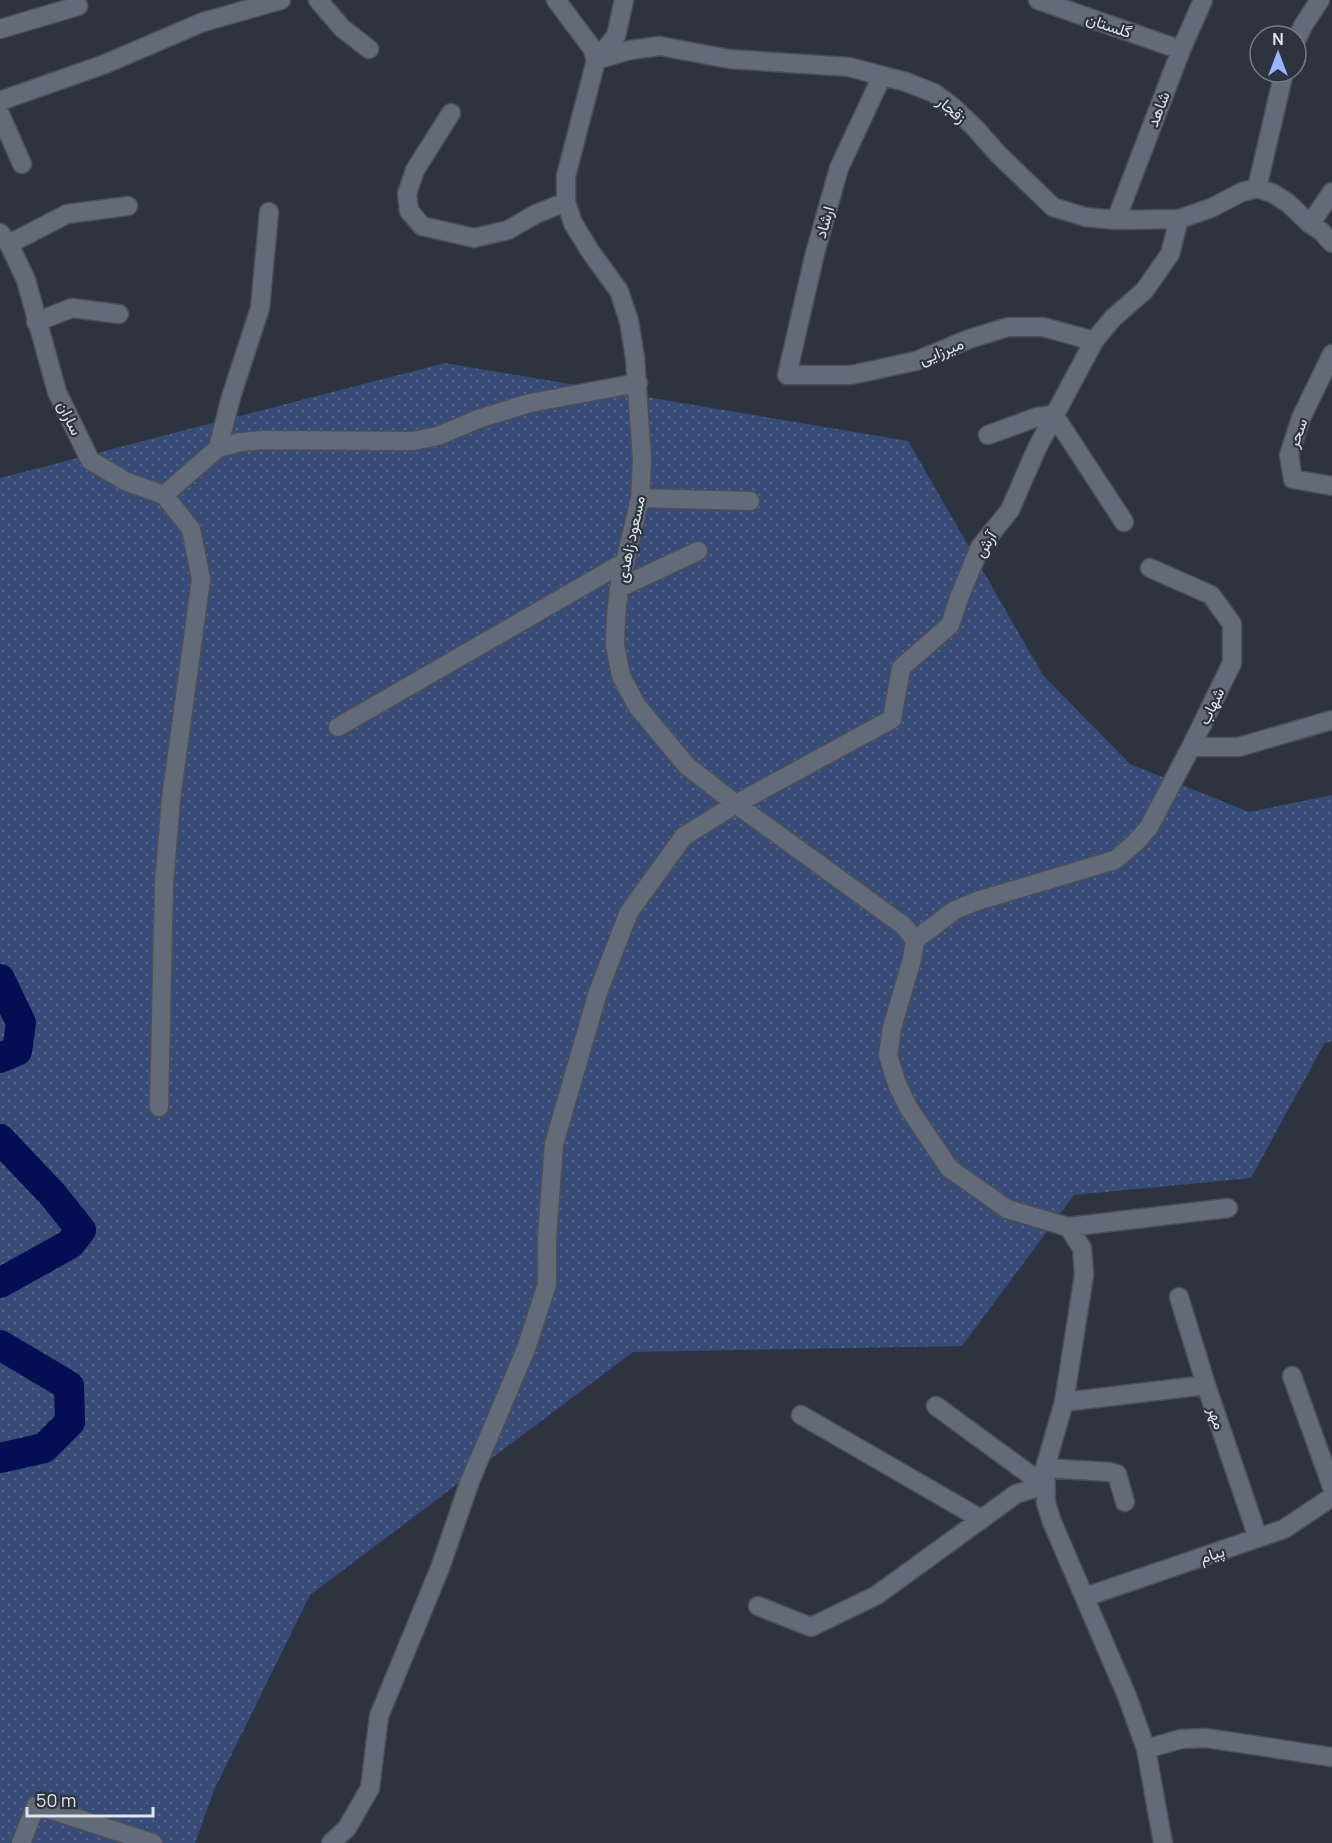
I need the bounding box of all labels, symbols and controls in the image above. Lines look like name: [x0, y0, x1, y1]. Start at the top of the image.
street label: گلستان: [1083, 7, 1135, 43]
north arrow: [1248, 24, 1308, 84]
text: N: [1272, 28, 1284, 50]
street label: شاهد: [1141, 88, 1175, 130]
street label: زقجار: [932, 90, 971, 128]
street label: ارشاد: [809, 203, 839, 241]
street label: میرزایی: [915, 332, 967, 370]
street label: ساران: [52, 397, 88, 439]
street label: سحر: [1281, 415, 1312, 452]
street label: مسعود زاهدی: [610, 494, 650, 584]
street label: آرش: [968, 526, 1002, 561]
street label: شهاب: [1193, 684, 1229, 728]
street label: مهر: [1203, 1403, 1231, 1432]
street label: پیام: [1197, 1540, 1228, 1569]
scale bar: [27, 1780, 153, 1818]
text: 50 m: [36, 1788, 76, 1812]

